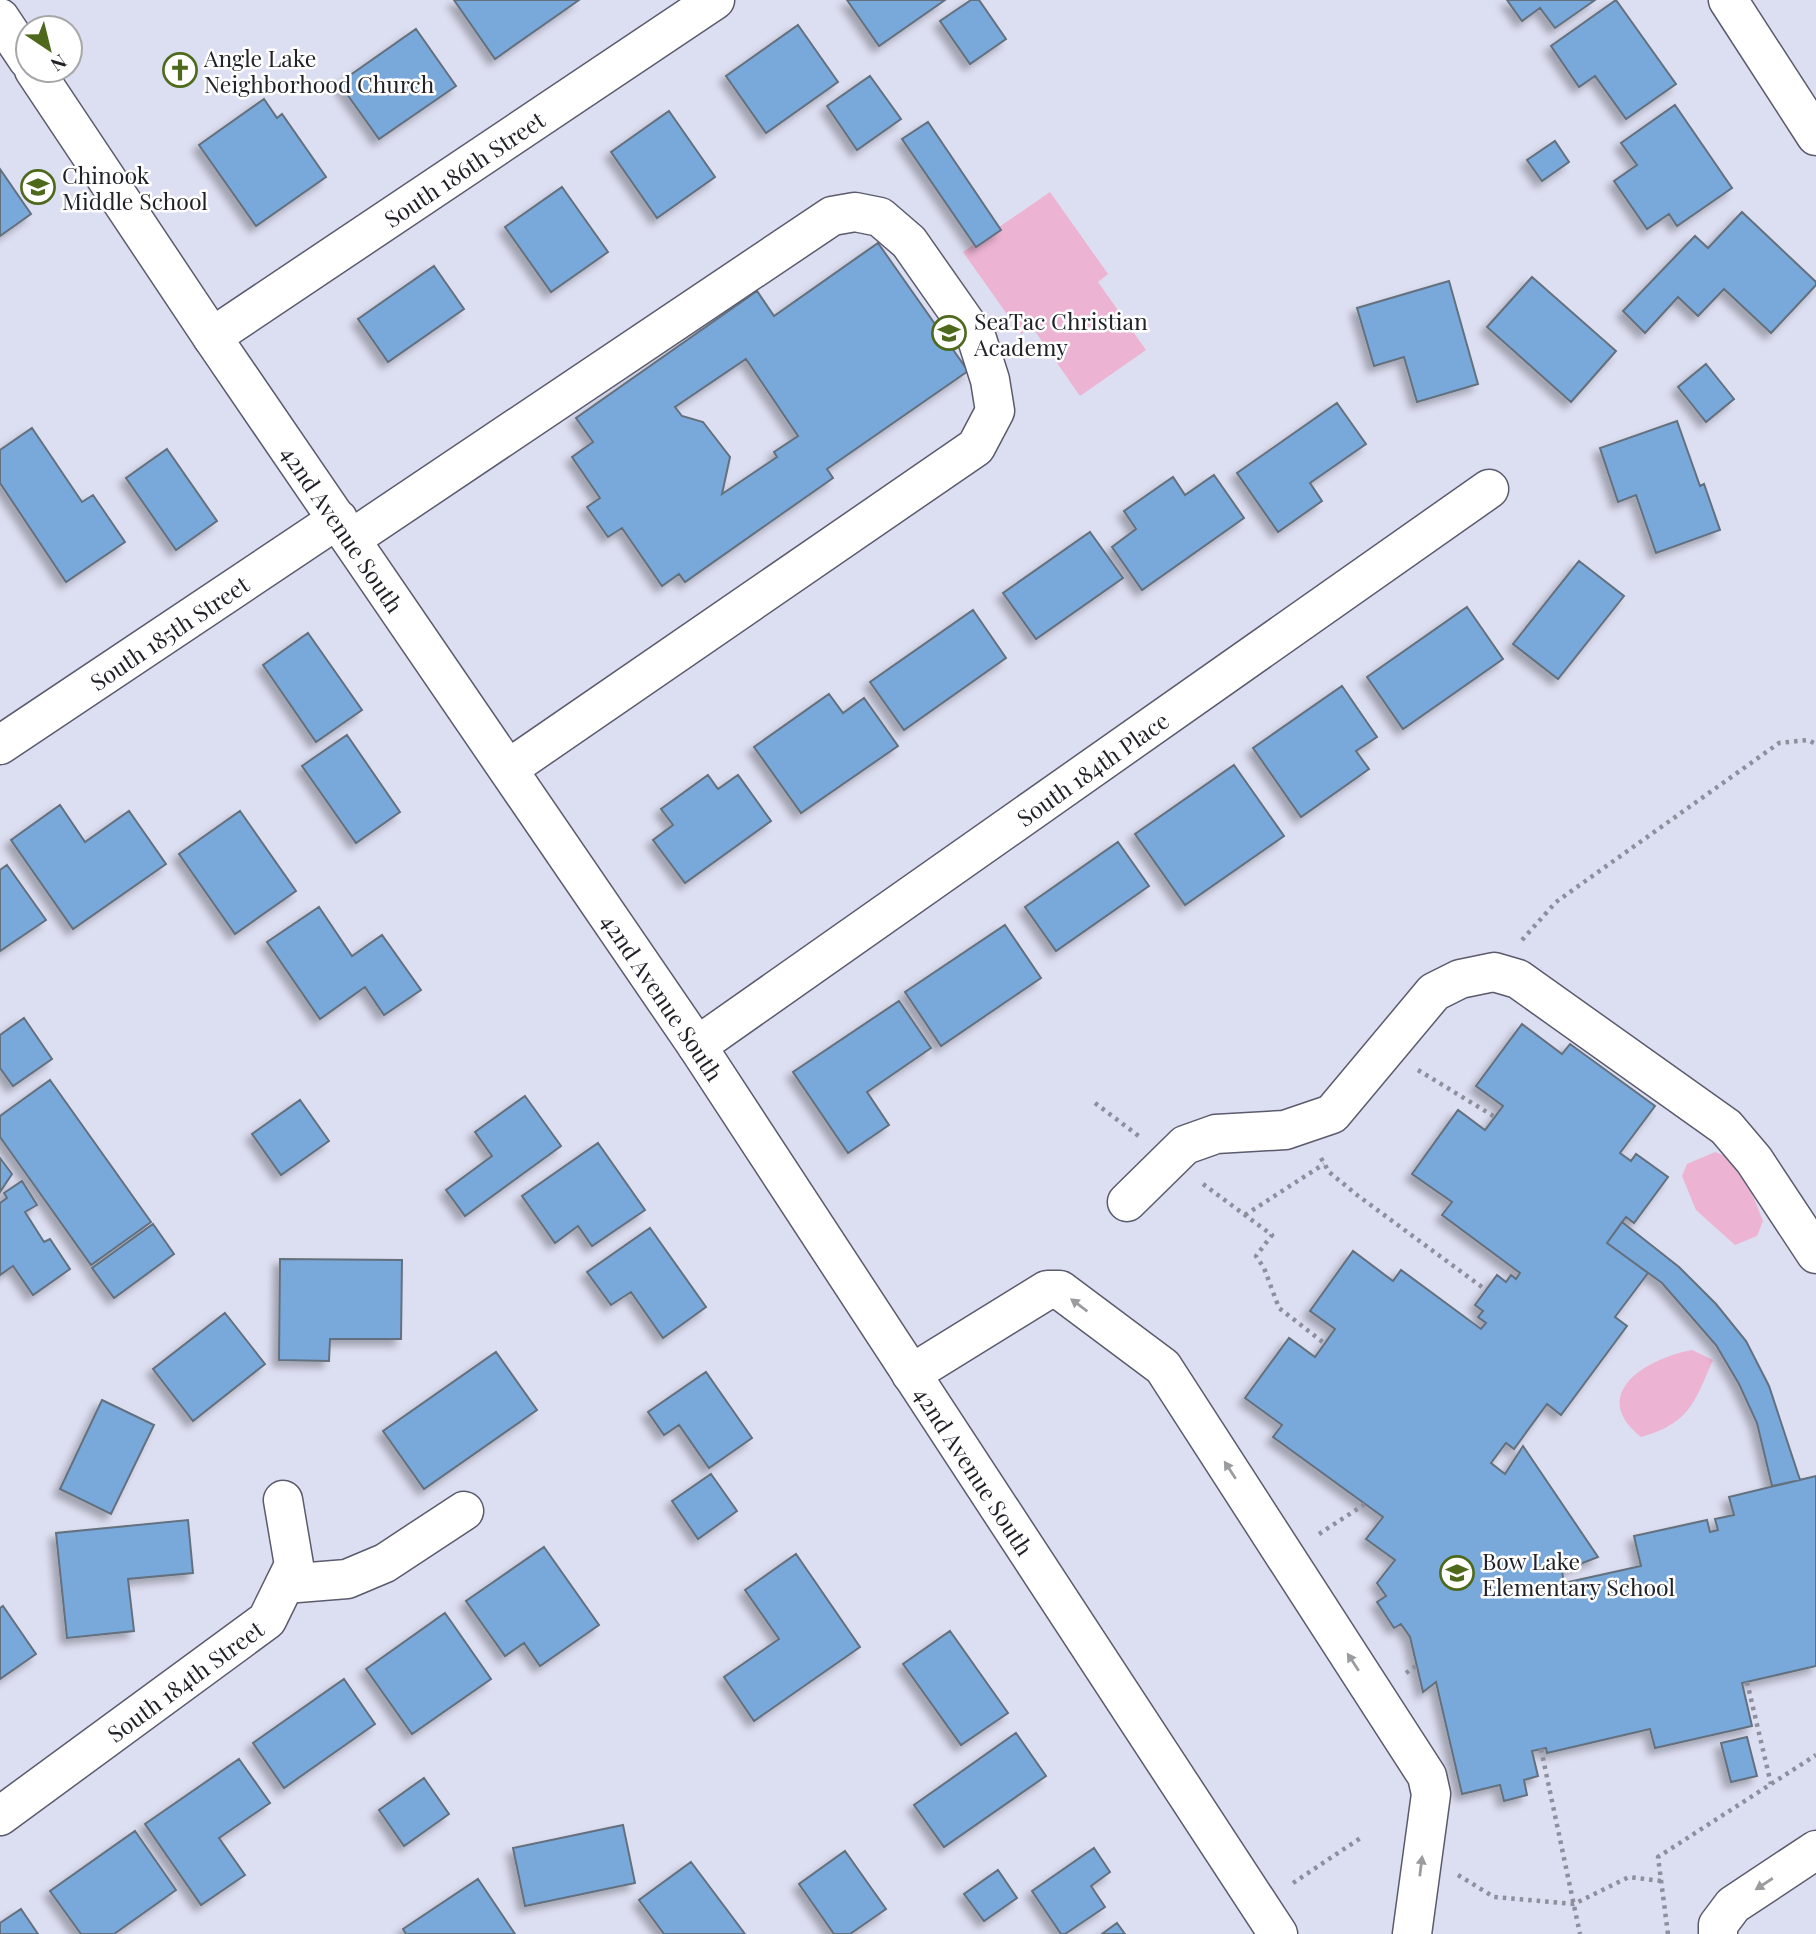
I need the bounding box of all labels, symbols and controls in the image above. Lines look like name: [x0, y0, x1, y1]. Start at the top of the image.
north arrow: [14, 14, 84, 84]
place label: Angle Lake Neighborhood Church: [203, 42, 435, 99]
text: N: [46, 49, 72, 78]
church icon: Angle Lake Neighborhood Church: [161, 51, 199, 89]
street label: South 186th Street: [377, 103, 551, 233]
place label: Chinook Middle School: [62, 159, 208, 216]
school or university icon: Chinook Middle School: [19, 168, 57, 206]
place label: SeaTac Christian Academy: [973, 305, 1148, 362]
school or university icon: SeaTac Christian Academy: [930, 314, 968, 352]
street label: 42nd Avenue South: [275, 439, 412, 619]
street label: South 185th Street: [83, 567, 255, 696]
street label: South 184th Place: [1010, 704, 1174, 832]
street label: 42nd Avenue South: [595, 907, 731, 1087]
one-way arrow: [1071, 1297, 1089, 1312]
street label: 42nd Avenue South: [908, 1380, 1042, 1561]
one-way arrow: [1224, 1461, 1237, 1480]
place label: Bow Lake Elementary School: [1482, 1545, 1675, 1602]
school or university icon: Bow Lake Elementary School: [1438, 1554, 1476, 1592]
street label: South 184th Street: [100, 1612, 270, 1748]
one-way arrow: [1347, 1652, 1360, 1671]
one-way arrow: [1416, 1855, 1427, 1877]
one-way arrow: [1754, 1878, 1774, 1891]

